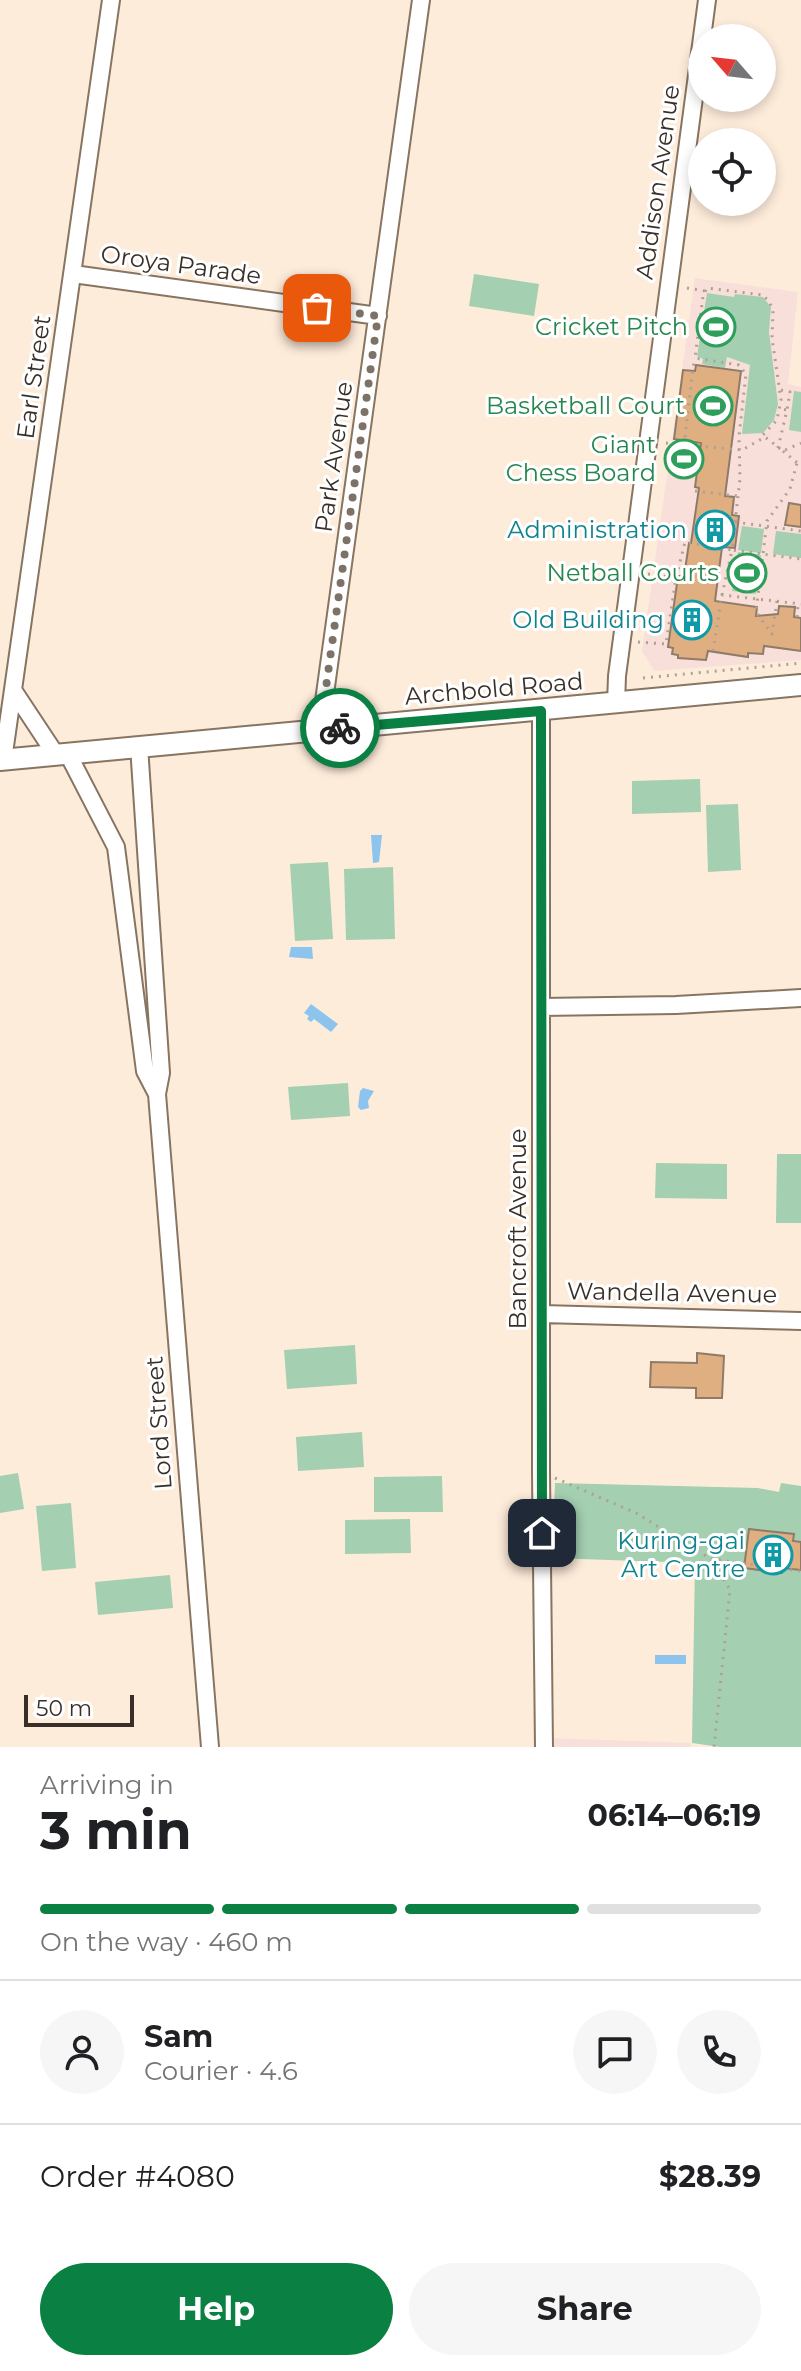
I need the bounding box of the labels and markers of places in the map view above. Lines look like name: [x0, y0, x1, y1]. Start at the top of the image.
pin: [283, 274, 351, 342]
sports icon: Cricket Pitch: [695, 306, 737, 348]
place label: Cricket Pitch: [535, 312, 688, 341]
sports icon: Basketball Court: [692, 385, 734, 427]
place label: Basketball Court: [486, 391, 685, 420]
place label: Giant Chess Board: [506, 430, 656, 487]
sports icon: Giant Chess Board: [663, 438, 705, 480]
building icon: Administration: [694, 509, 736, 551]
place label: Administration: [507, 515, 687, 544]
sports icon: Netball Courts: [726, 552, 768, 594]
place label: Netball Courts: [547, 558, 719, 587]
building icon: Old Building: [671, 599, 713, 641]
place label: Old Building: [512, 605, 664, 634]
pin: [508, 1499, 576, 1567]
place label: Kuring-gai Art Centre: [617, 1526, 745, 1583]
building icon: Kuring-gai Art Centre: [752, 1534, 794, 1576]

